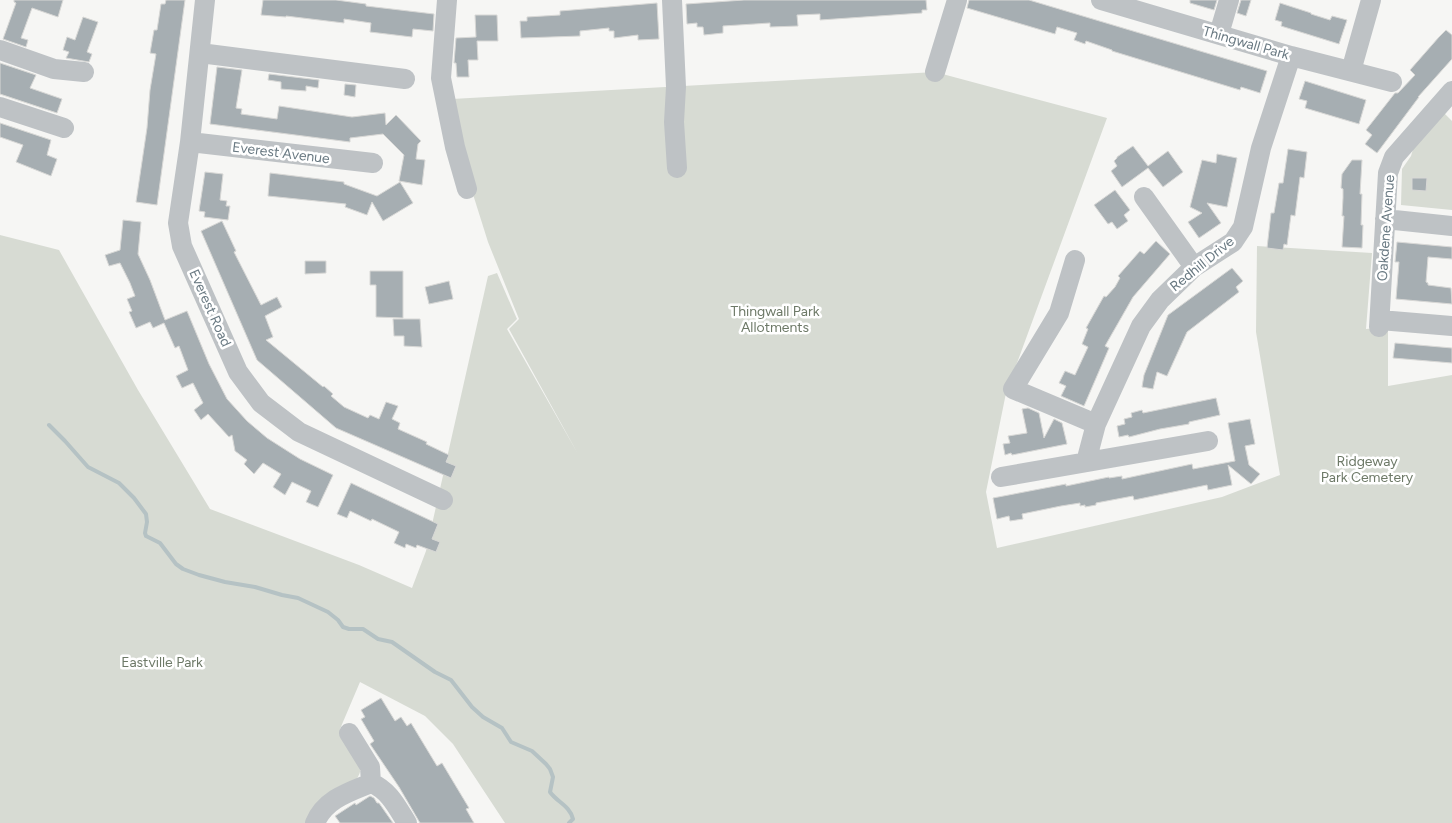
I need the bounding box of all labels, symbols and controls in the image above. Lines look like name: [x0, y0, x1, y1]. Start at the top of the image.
street label: Thingwall Park: [1201, 23, 1291, 63]
street label: Everest Avenue: [231, 139, 331, 167]
street label: Oakdene Avenue: [1374, 174, 1398, 282]
street label: Redhill Drive: [1166, 233, 1238, 295]
street label: Everest Road: [185, 267, 235, 349]
park label: Thingwall Park Allotments: [730, 303, 820, 336]
park label: Ridgeway Park Cemetery: [1321, 453, 1414, 486]
park label: Eastville Park: [121, 654, 203, 671]

